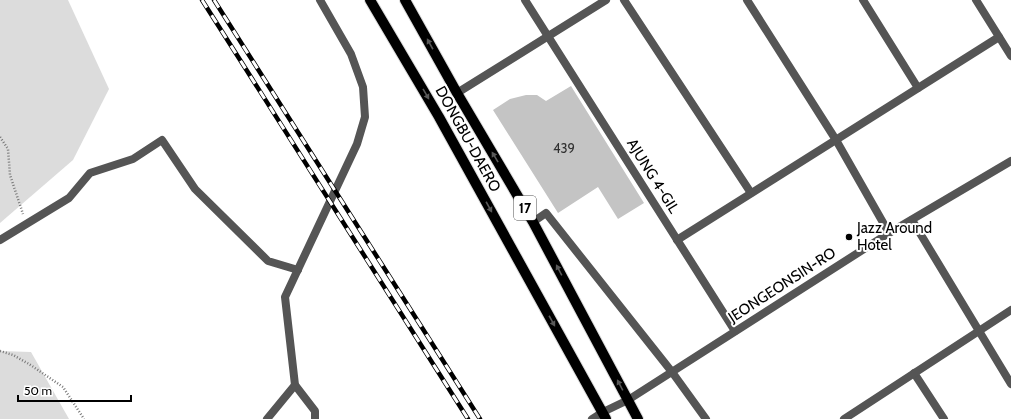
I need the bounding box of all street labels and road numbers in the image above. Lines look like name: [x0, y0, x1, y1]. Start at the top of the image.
street label: DONGBU-DAERO: [431, 83, 505, 195]
street label: AJUNG 4-GIL: [623, 135, 683, 217]
road number: 17: [514, 196, 536, 220]
street label: JEONGEONSIN-RO: [724, 244, 839, 327]

